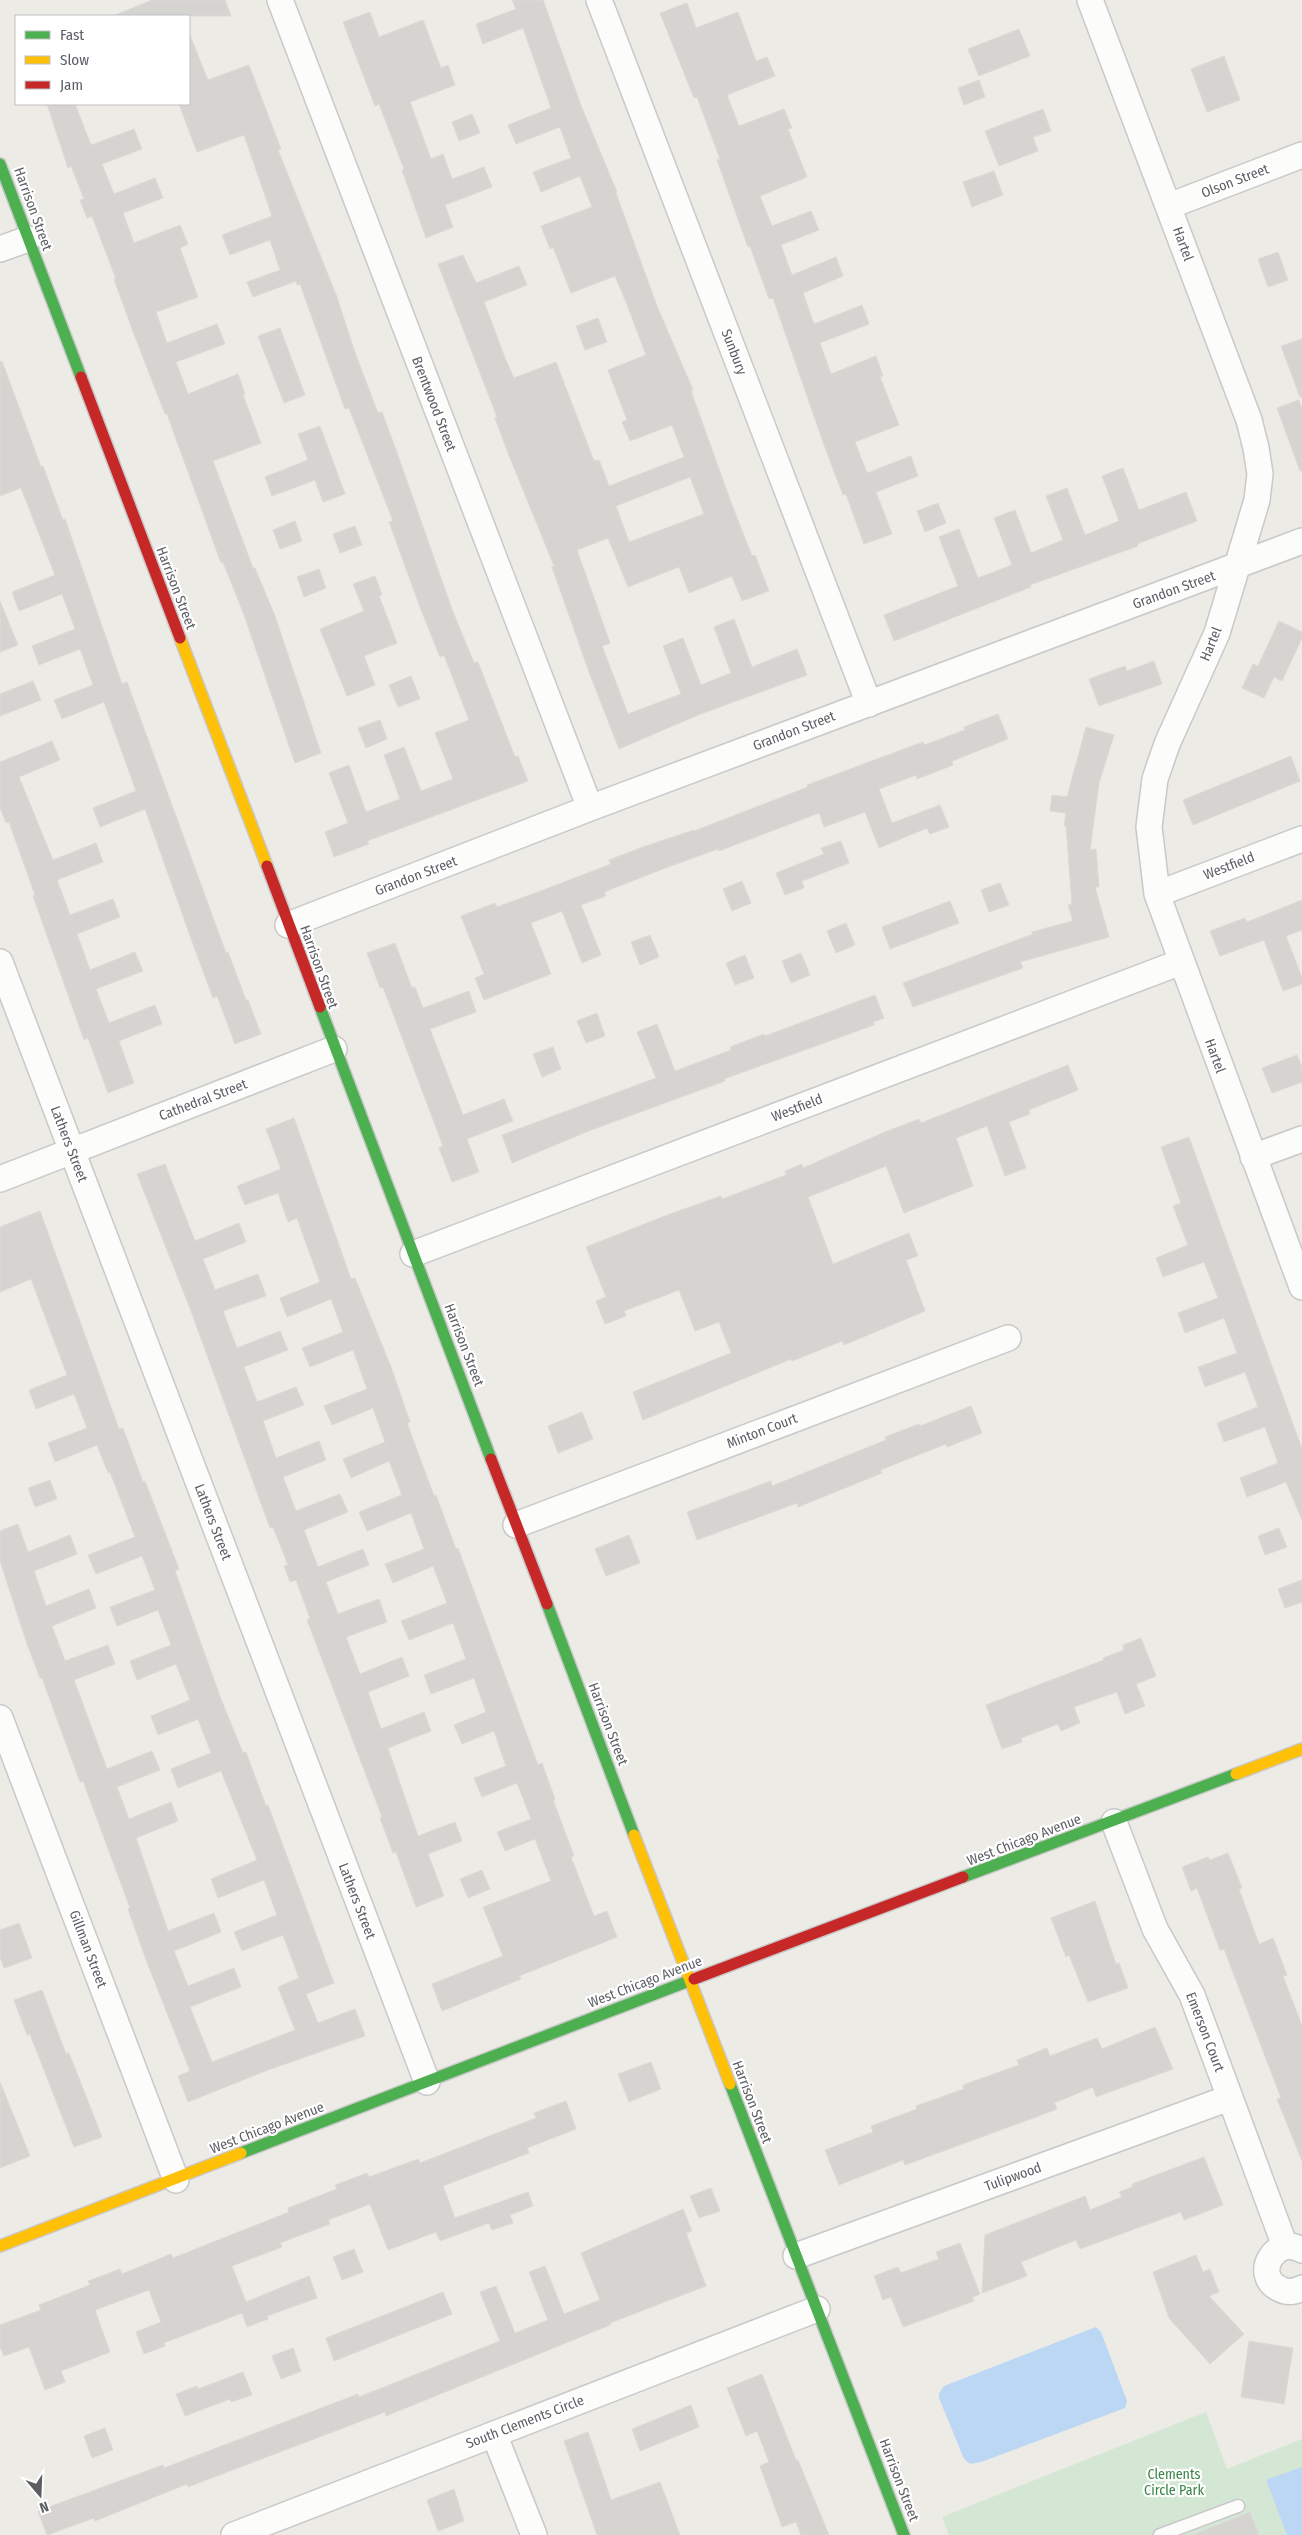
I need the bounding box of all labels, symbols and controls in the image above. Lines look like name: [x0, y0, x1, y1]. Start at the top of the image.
legend: [15, 15, 190, 105]
text: Fast: [60, 26, 84, 44]
text: Slow: [60, 51, 89, 69]
text: Jam: [60, 76, 83, 94]
street label: Olson Street: [1199, 160, 1272, 202]
street label: Harrison Street: [10, 165, 56, 253]
street label: Hartel: [1169, 225, 1197, 264]
street label: Sunbury: [718, 327, 751, 378]
street label: Brentwood Street: [408, 354, 460, 454]
street label: Harrison Street: [152, 544, 200, 632]
street label: Grandon Street: [1130, 567, 1218, 613]
street label: Hartel: [1197, 624, 1226, 664]
street label: Grandon Street: [750, 707, 838, 754]
street label: Westfield: [1201, 849, 1257, 883]
street label: Grandon Street: [372, 852, 460, 899]
street label: Harrison Street: [296, 923, 342, 1011]
street label: Hartel: [1201, 1037, 1229, 1076]
street label: Cathedral Street: [157, 1075, 250, 1125]
street label: Westfield: [769, 1091, 825, 1125]
street label: Lathers Street: [47, 1104, 91, 1185]
street label: Harrison Street: [440, 1301, 488, 1389]
street label: Minton Court: [724, 1410, 800, 1452]
street label: Lathers Street: [191, 1482, 235, 1563]
street label: Harrison Street: [584, 1680, 632, 1768]
street label: West Chicago Avenue: [965, 1810, 1083, 1870]
street label: Lathers Street: [335, 1861, 379, 1942]
street label: Gillman Street: [65, 1908, 111, 1991]
street label: West Chicago Avenue: [586, 1952, 704, 2012]
street label: Emerson Court: [1182, 1990, 1228, 2075]
street label: Harrison Street: [728, 2058, 776, 2146]
street label: West Chicago Avenue: [208, 2098, 326, 2158]
street label: Tulipwood: [982, 2159, 1044, 2195]
street label: South Clements Circle: [464, 2392, 586, 2452]
street label: Harrison Street: [875, 2436, 923, 2524]
park label: Clements Circle Park: [1144, 2466, 1204, 2499]
north arrow: [15, 2470, 65, 2520]
text: N: [37, 2497, 51, 2516]

